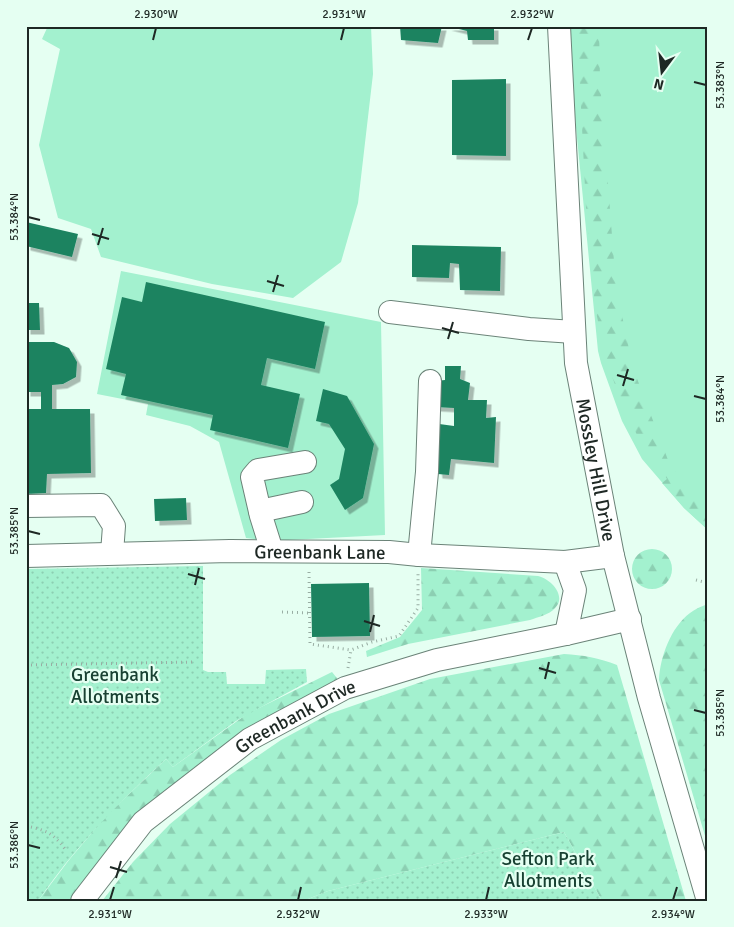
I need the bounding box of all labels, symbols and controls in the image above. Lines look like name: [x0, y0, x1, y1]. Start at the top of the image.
text: 2.930°W: [134, 7, 178, 22]
text: 2.931°W: [322, 7, 366, 22]
text: 2.932°W: [510, 7, 554, 22]
north arrow: [636, 48, 686, 98]
text: 53.383°N: [713, 61, 728, 109]
text: N: [652, 75, 666, 94]
text: 53.384°N: [7, 193, 22, 241]
text: 53.384°N: [713, 375, 728, 423]
street label: Mossley Hill Drive: [570, 396, 621, 543]
text: 53.385°N: [7, 507, 22, 555]
street label: Greenbank Lane: [254, 540, 386, 565]
park label: Greenbank Allotments: [71, 663, 159, 709]
street label: Greenbank Drive: [230, 674, 359, 759]
text: 53.385°N: [713, 689, 728, 737]
text: 53.386°N: [7, 821, 22, 869]
park label: Sefton Park Allotments: [501, 847, 595, 893]
text: 2.931°W: [88, 907, 132, 922]
text: 2.932°W: [276, 907, 320, 922]
text: 2.933°W: [464, 907, 508, 922]
text: 2.934°W: [651, 907, 695, 922]

